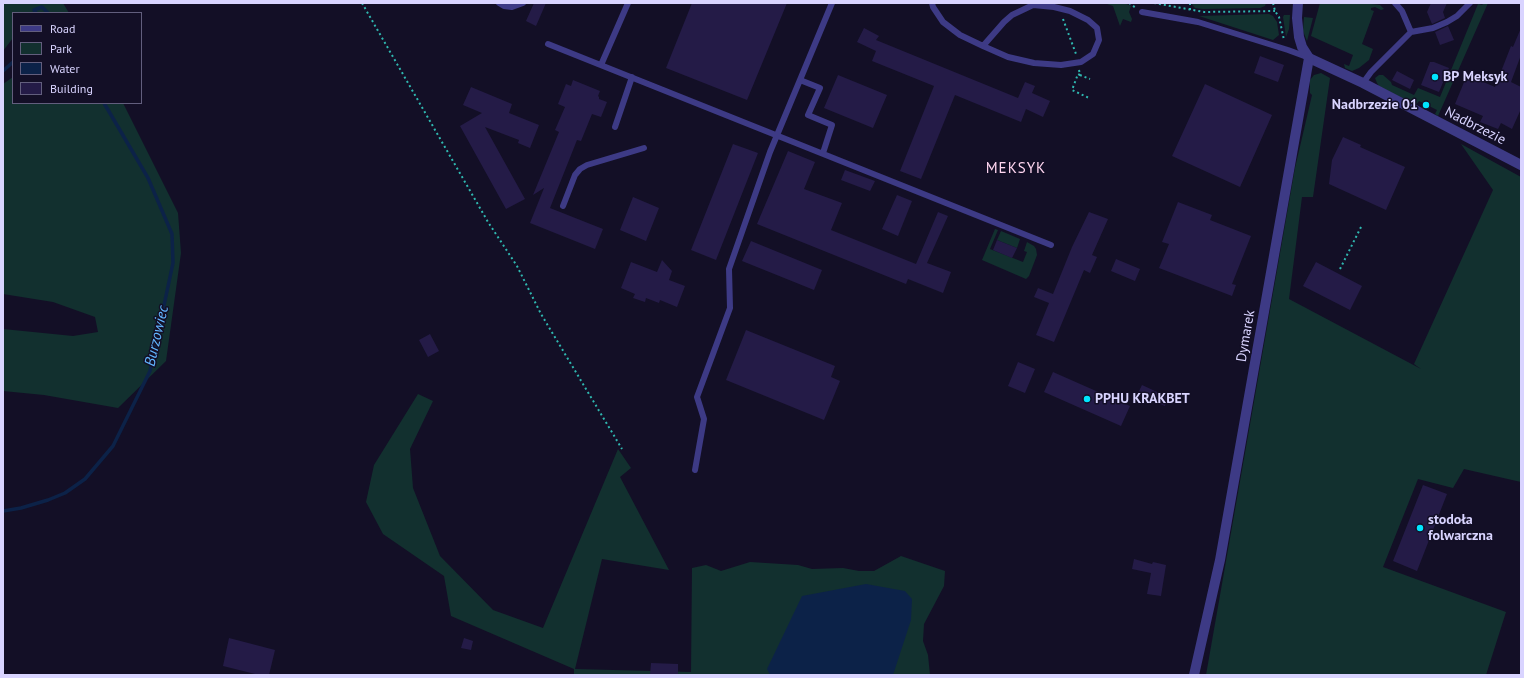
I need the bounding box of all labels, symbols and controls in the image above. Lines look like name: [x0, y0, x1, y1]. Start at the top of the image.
legend: [12, 12, 142, 104]
text: Road: [50, 21, 75, 36]
text: Park: [50, 41, 72, 56]
text: Water: [50, 61, 80, 76]
place label: BP Meksyk: [1443, 69, 1507, 85]
marker: BP Meksyk: [1430, 72, 1440, 82]
text: Building: [50, 81, 93, 96]
place label: Nadbrzezie 01: [1332, 97, 1418, 113]
marker: Nadbrzezie 01: [1421, 100, 1431, 110]
street label: Nadbrzezie: [1442, 103, 1508, 149]
district label: MEKSYK: [986, 160, 1046, 178]
water label: Burzowiec: [141, 304, 173, 368]
street label: Dymarek: [1233, 309, 1259, 363]
place label: PPHU KRAKBET: [1095, 391, 1190, 407]
marker: PPHU KRAKBET: [1082, 394, 1092, 404]
place label: stodoła folwarczna: [1428, 512, 1493, 544]
marker: stodoła folwarczna: [1415, 523, 1425, 533]

